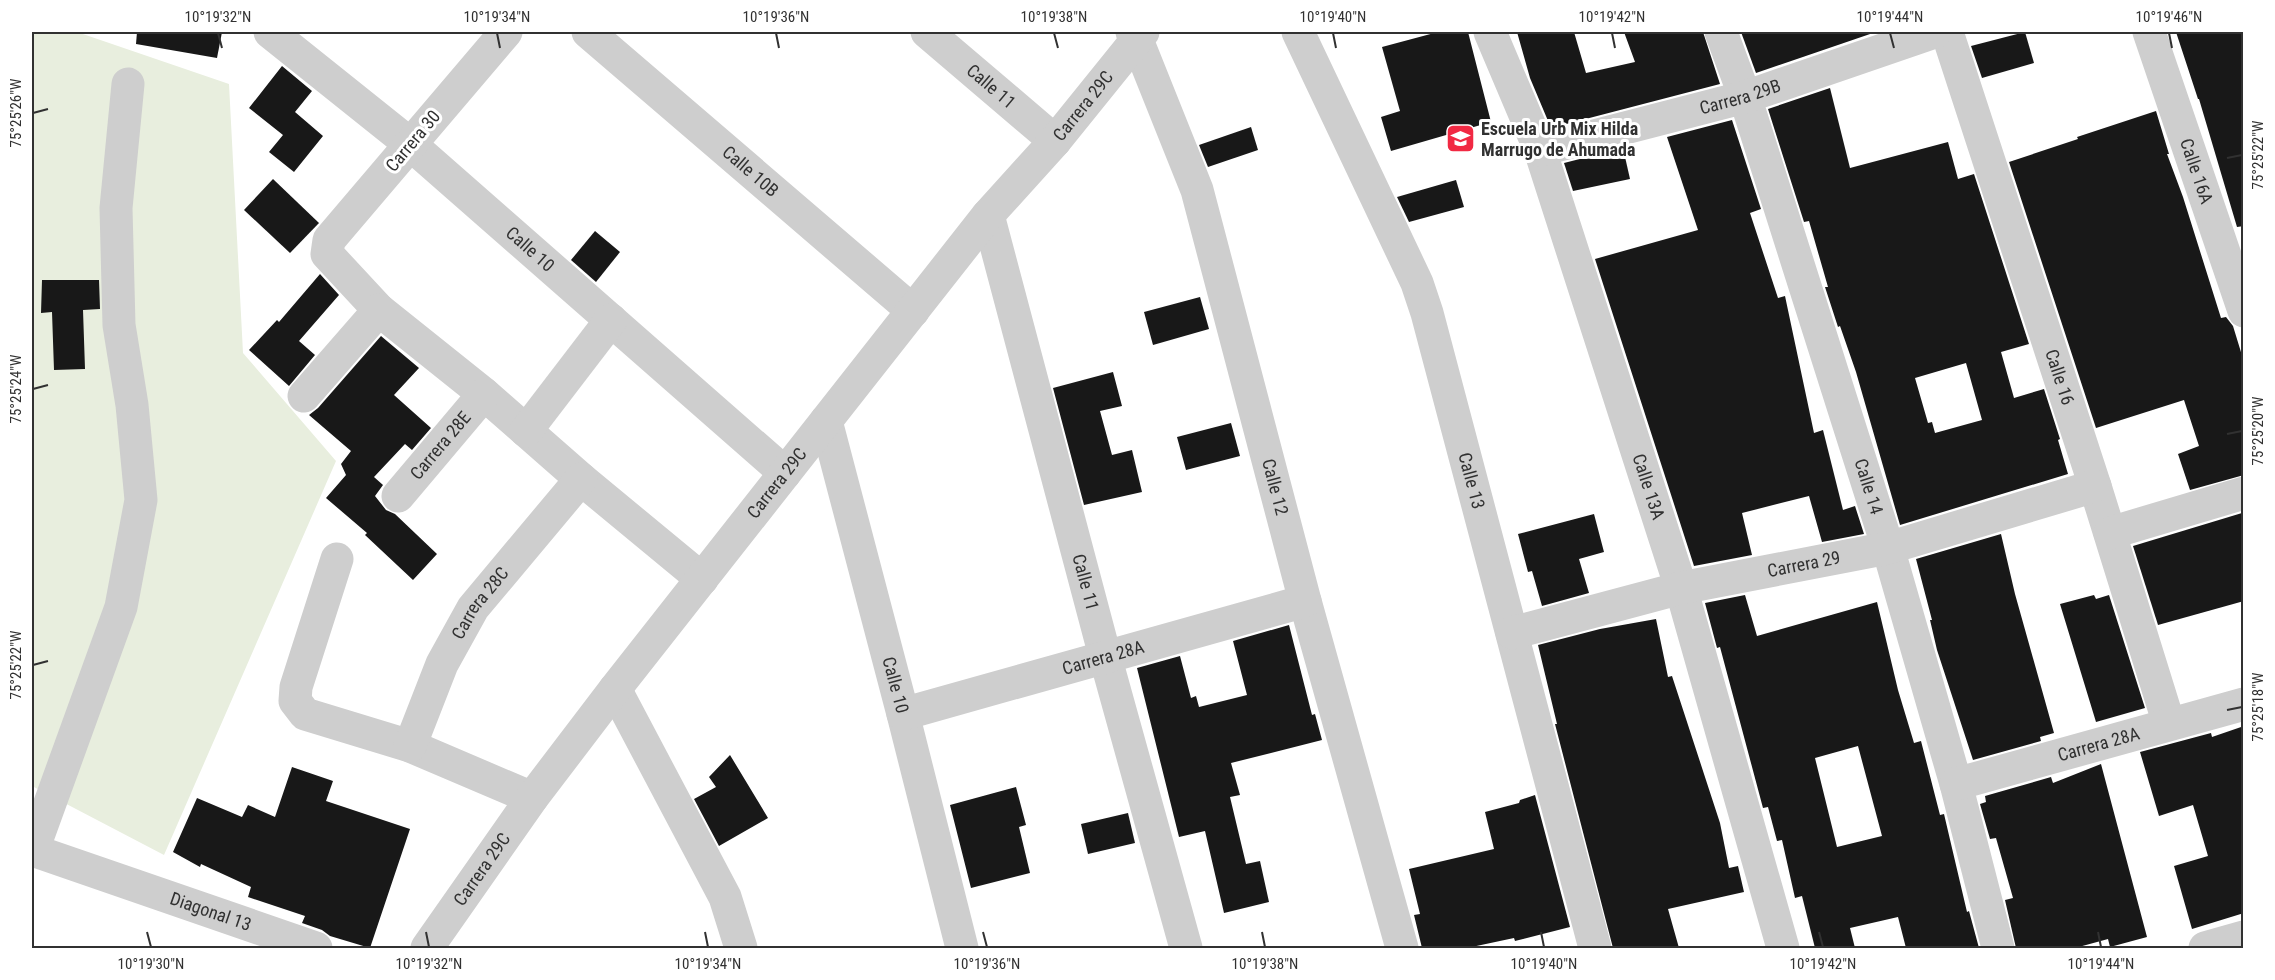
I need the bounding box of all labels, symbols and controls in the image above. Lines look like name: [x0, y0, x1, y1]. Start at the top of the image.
text: 10°19'32"N: [185, 8, 251, 26]
text: 10°19'34"N: [464, 8, 530, 26]
text: 10°19'36"N: [743, 8, 809, 26]
text: 10°19'38"N: [1021, 8, 1087, 26]
text: 10°19'40"N: [1300, 8, 1366, 26]
text: 10°19'42"N: [1579, 8, 1645, 26]
text: 10°19'44"N: [1857, 8, 1923, 26]
text: 10°19'46"N: [2136, 8, 2202, 26]
street label: Calle 11: [963, 59, 1020, 113]
street label: Carrera 29C: [1048, 66, 1117, 145]
street label: Carrera 29B: [1697, 75, 1783, 118]
text: 75°25'26"W: [7, 78, 25, 147]
street label: Carrera 30: [381, 106, 444, 176]
place label: Escuela Urb Mix Hilda Marrugo de Ahumada: [1481, 118, 1638, 160]
text: 75°25'22"W: [2249, 120, 2267, 189]
school or university icon: Escuela Urb Mix Hilda Marrugo de Ahumada: [1444, 123, 1476, 155]
street label: Calle 16A: [2176, 135, 2218, 207]
street label: Calle 10B: [718, 141, 783, 201]
street label: Calle 10: [502, 222, 559, 276]
street label: Calle 16: [2041, 346, 2079, 408]
text: 75°25'24"W: [7, 354, 25, 423]
text: 75°25'20"W: [2249, 396, 2267, 465]
street label: Carrera 28E: [405, 407, 475, 484]
street label: Carrera 29C: [742, 443, 811, 522]
street label: Calle 13: [1454, 450, 1489, 511]
street label: Calle 13A: [1629, 451, 1669, 523]
street label: Calle 12: [1258, 456, 1293, 517]
street label: Calle 14: [1850, 456, 1888, 517]
street label: Carrera 29: [1766, 546, 1842, 581]
street label: Calle 11: [1068, 552, 1103, 613]
street label: Carrera 28C: [447, 563, 513, 643]
text: 75°25'22"W: [7, 630, 25, 699]
street label: Carrera 28A: [1060, 636, 1147, 679]
street label: Calle 10: [878, 654, 913, 715]
text: 75°25'18"W: [2249, 672, 2267, 741]
street label: Carrera 28A: [2055, 722, 2142, 765]
street label: Carrera 29C: [449, 829, 514, 909]
street label: Diagonal 13: [168, 887, 254, 935]
text: 10°19'30"N: [118, 955, 184, 973]
text: 10°19'32"N: [396, 955, 462, 973]
text: 10°19'34"N: [675, 955, 741, 973]
text: 10°19'36"N: [954, 955, 1020, 973]
text: 10°19'38"N: [1232, 955, 1298, 973]
text: 10°19'40"N: [1511, 955, 1577, 973]
text: 10°19'42"N: [1790, 955, 1856, 973]
text: 10°19'44"N: [2068, 955, 2134, 973]

